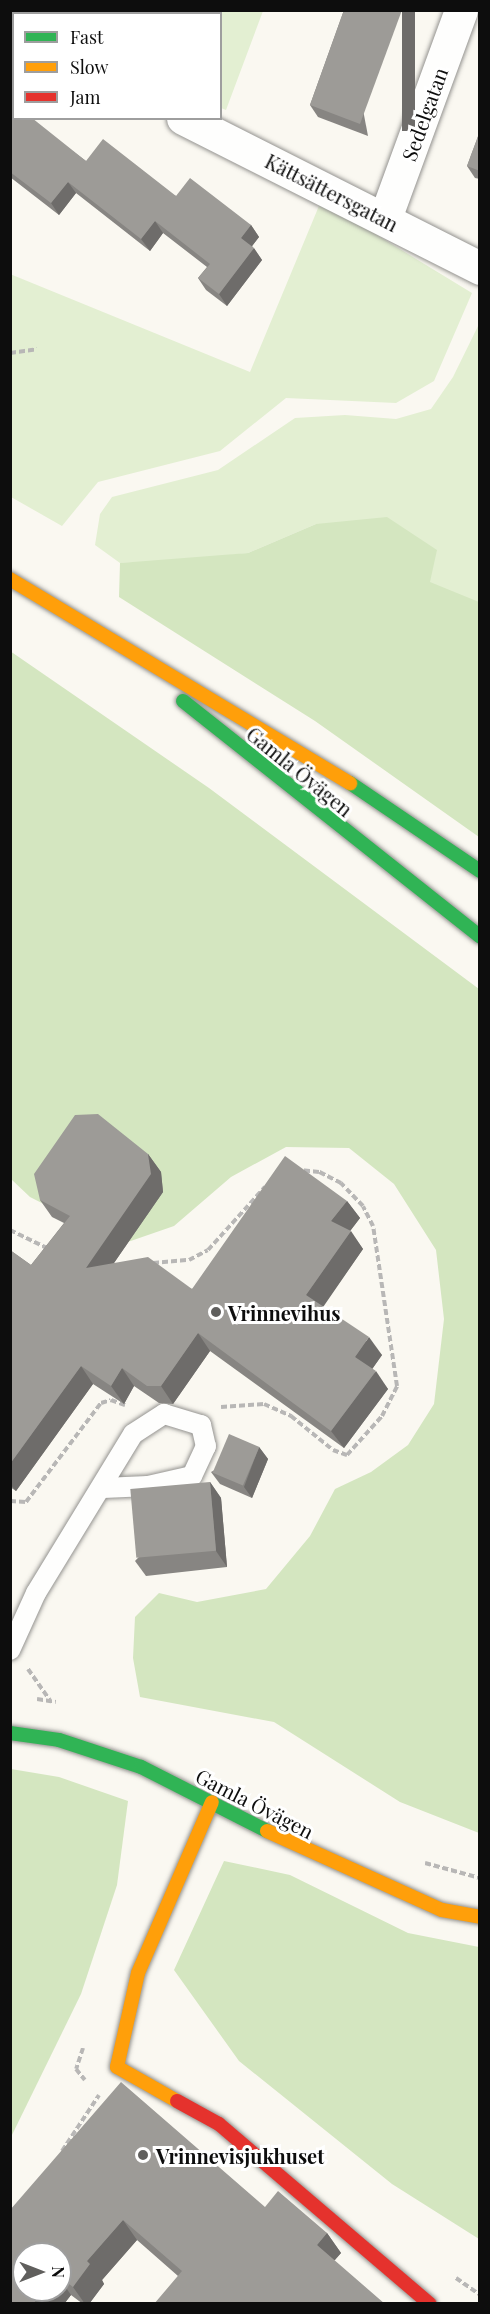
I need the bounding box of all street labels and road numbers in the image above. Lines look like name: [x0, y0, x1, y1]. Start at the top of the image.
street label: Sedelgatan: [396, 64, 452, 164]
street label: Kättsättersgatan: [262, 148, 402, 236]
street label: Gamla Övägen: [242, 721, 358, 821]
street label: Gamla Övägen: [192, 1763, 318, 1843]

